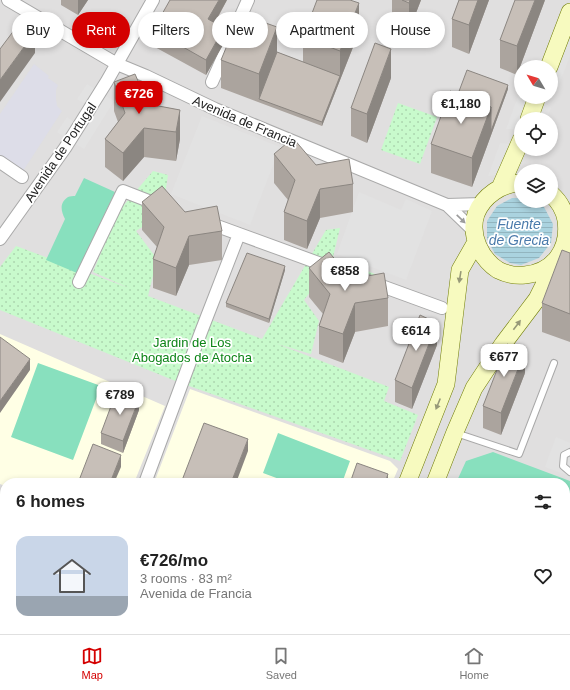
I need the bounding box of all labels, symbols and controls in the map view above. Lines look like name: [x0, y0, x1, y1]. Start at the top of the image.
chip: Buy: [12, 12, 64, 48]
chip: Rent: [72, 12, 130, 48]
chip: Filters: [138, 12, 204, 48]
chip: New: [212, 12, 268, 48]
chip: Apartment: [276, 12, 368, 48]
chip: House: [376, 12, 445, 48]
north arrow: [514, 60, 558, 104]
map controls: [514, 60, 558, 208]
pin: €726: [115, 81, 163, 115]
text: €726: [125, 86, 153, 101]
pin: €1,180: [428, 91, 494, 125]
street label: Avenida de Francia: [190, 93, 300, 151]
text: €1,180: [441, 96, 481, 111]
street label: Avenida de Portugal: [22, 100, 99, 205]
button: locate: [514, 112, 558, 156]
button: layers: [514, 164, 558, 208]
one-way arrow: [456, 214, 466, 224]
water label: Fuente de Grecia: [489, 216, 550, 248]
pin: €858: [321, 258, 369, 292]
text: €858: [331, 263, 359, 278]
one-way arrow: [457, 270, 463, 283]
pin: €614: [392, 318, 440, 352]
one-way arrow: [513, 320, 521, 331]
text: €614: [402, 323, 430, 338]
park label: Jardin de Los Abogados de Atocha: [132, 335, 253, 365]
pin: €677: [480, 344, 528, 378]
text: €677: [490, 349, 518, 364]
pin: €789: [96, 382, 144, 416]
text: €789: [106, 387, 134, 402]
one-way arrow: [435, 399, 441, 411]
icon: filters: [532, 491, 554, 513]
text: 6 homes: [16, 492, 85, 511]
text: €726/mo: [140, 551, 208, 570]
icon: home: [48, 552, 96, 600]
icon: heart: [532, 565, 554, 587]
text: 3 rooms · 83 m²: [140, 571, 232, 586]
text: Avenida de Francia: [140, 586, 252, 601]
tab: Map: [81, 645, 103, 681]
tab: Saved: [266, 645, 297, 681]
tab: Home: [459, 645, 489, 681]

